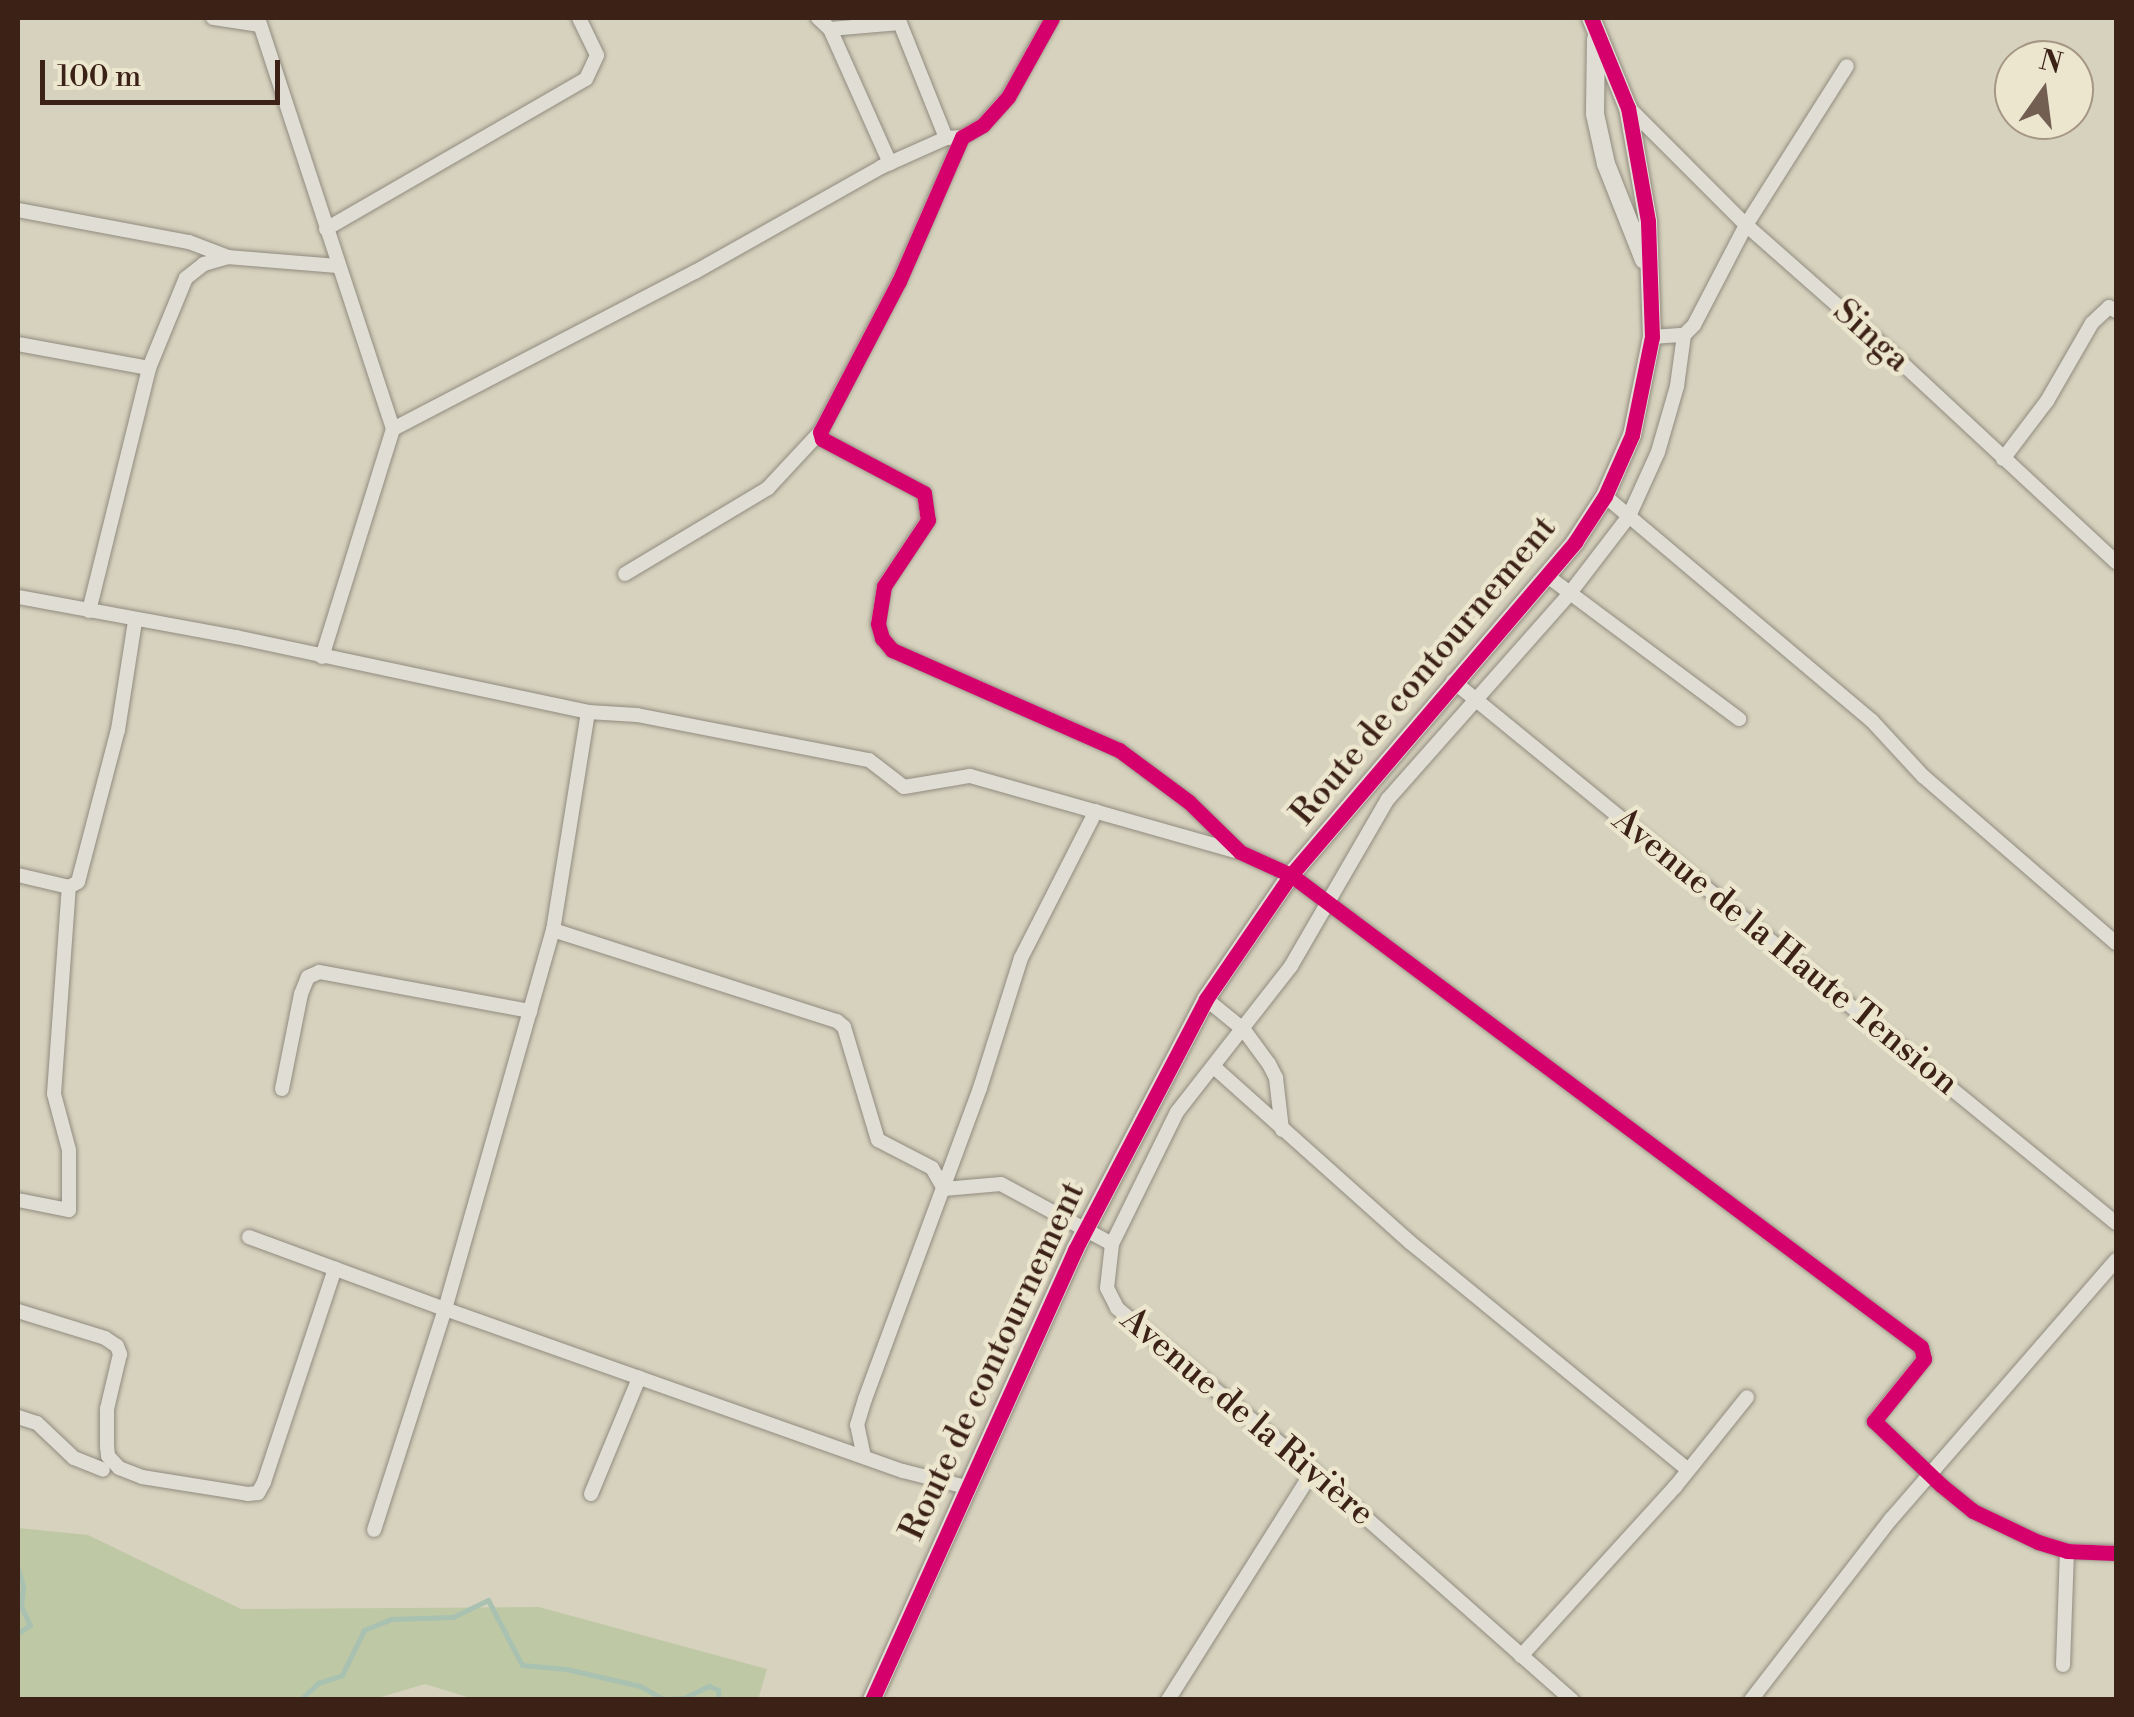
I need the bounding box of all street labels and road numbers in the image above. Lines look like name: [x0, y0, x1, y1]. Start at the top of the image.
street label: Singa: [1824, 291, 1918, 381]
street label: Route de contournement: [1282, 508, 1566, 834]
street label: Avenue de la Haute Tension: [1604, 800, 1966, 1104]
street label: Route de contournement: [891, 1175, 1095, 1547]
street label: Avenue de la Rivière: [1112, 1299, 1382, 1535]

